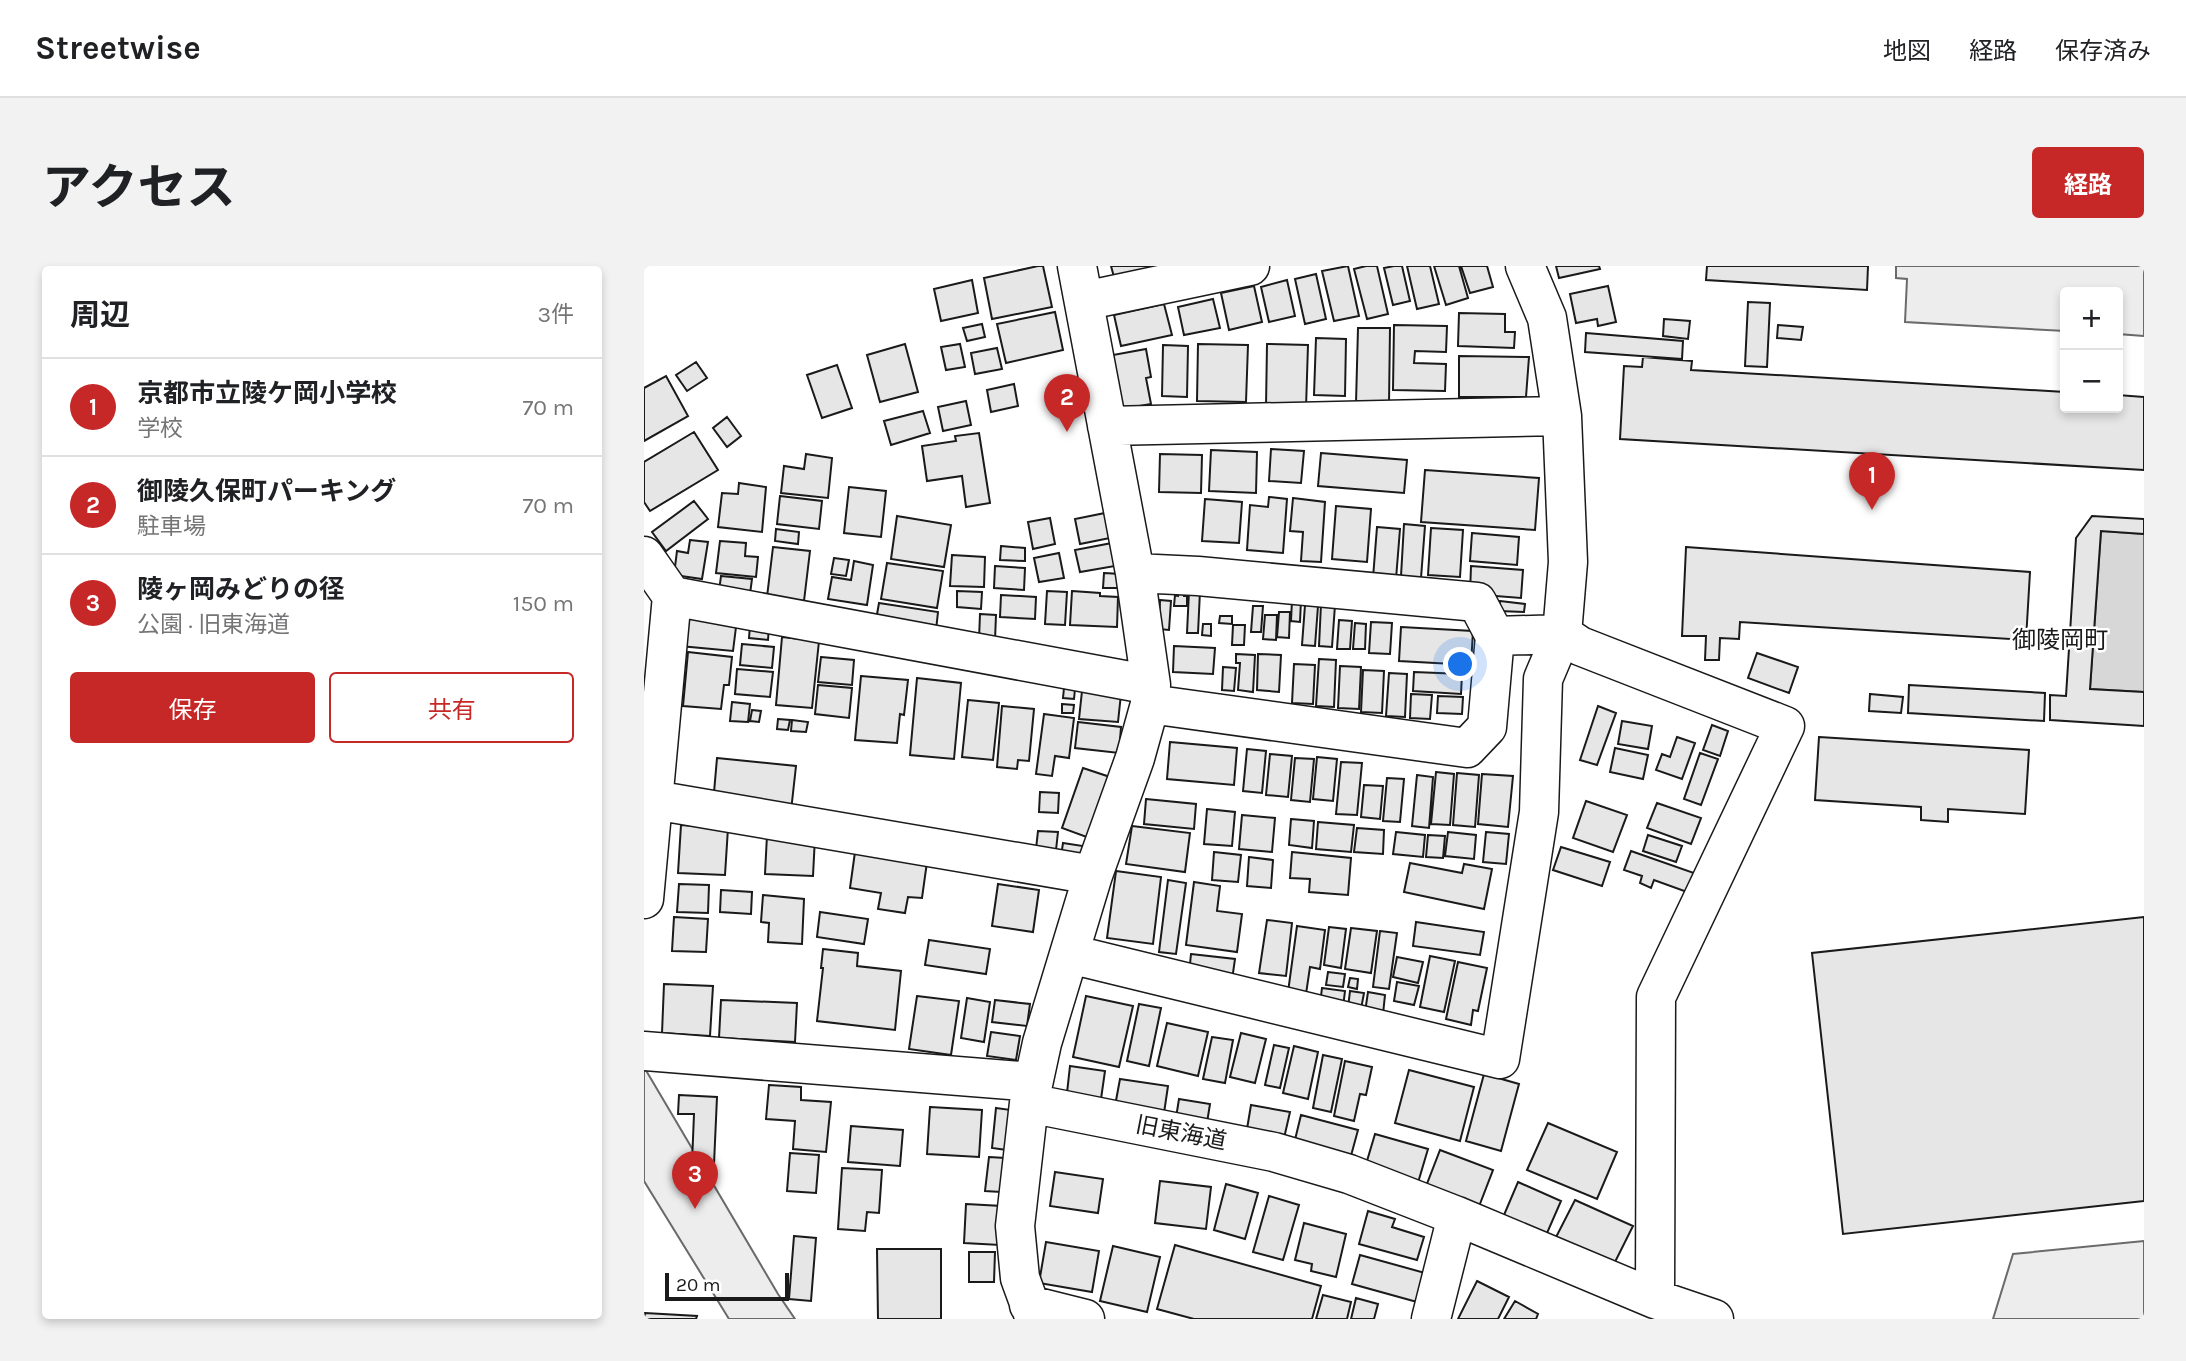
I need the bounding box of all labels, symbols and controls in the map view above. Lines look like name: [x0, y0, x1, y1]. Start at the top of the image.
text: Streetwise: [35, 29, 201, 67]
text: 地図: [1883, 37, 1931, 65]
text: 経路: [1969, 37, 2017, 65]
text: 保存済み: [2055, 37, 2151, 65]
button: 経路: [2032, 147, 2144, 218]
text: アクセス: [42, 159, 236, 216]
map controls: [2060, 287, 2123, 413]
button: +: [2060, 287, 2123, 350]
text: 周辺: [70, 297, 130, 333]
text: 3件: [537, 301, 574, 328]
button: −: [2060, 350, 2123, 413]
pin: 2: [1044, 374, 1090, 432]
text: 京都市立陵ケ岡小学校: [137, 378, 397, 409]
text: 1: [89, 394, 97, 421]
text: 70 m: [523, 394, 574, 421]
text: 学校: [137, 415, 183, 442]
pin: 1: [1849, 452, 1895, 510]
text: 御陵久保町パーキング: [137, 476, 396, 507]
text: 2: [86, 492, 100, 519]
text: 70 m: [523, 492, 574, 519]
text: 駐車場: [137, 513, 206, 540]
text: 陵ヶ岡みどりの径: [137, 574, 345, 605]
text: 3: [86, 590, 100, 617]
text: 150 m: [513, 590, 574, 617]
text: 公園 · 旧東海道: [137, 611, 290, 638]
district label: 御陵岡町: [2012, 626, 2108, 654]
your location: [1443, 647, 1477, 681]
button: 保存: [70, 672, 315, 743]
button: 共有: [329, 672, 574, 743]
street label: 旧東海道: [1133, 1111, 1229, 1155]
pin: 3: [672, 1151, 718, 1209]
scale bar: [665, 1270, 789, 1302]
text: 20 m: [676, 1274, 721, 1296]

